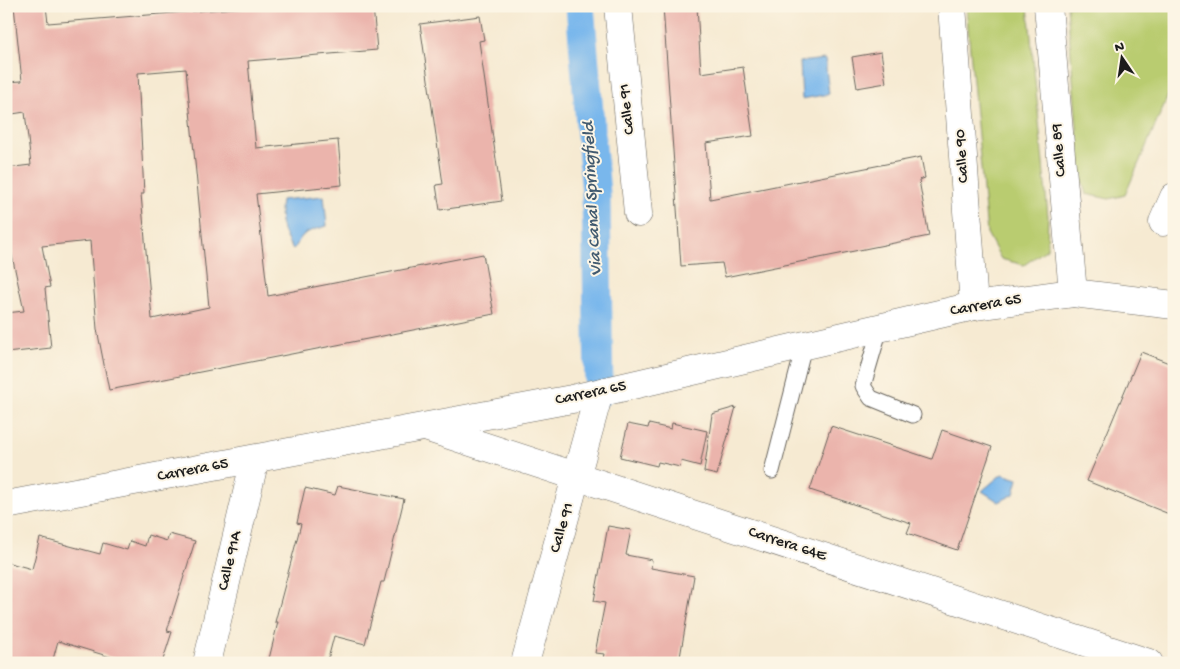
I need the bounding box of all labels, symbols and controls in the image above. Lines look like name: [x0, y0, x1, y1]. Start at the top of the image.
north arrow: [1098, 32, 1148, 82]
text: N: [1113, 38, 1126, 57]
street label: Calle 91: [616, 83, 640, 135]
water label: Via Canal Springfield: [578, 119, 608, 277]
street label: Calle 89: [1048, 123, 1072, 177]
street label: Calle 90: [952, 129, 974, 183]
street label: Carrera 65: [949, 290, 1023, 322]
street label: Carrera 65: [554, 377, 628, 411]
street label: Carrera 65: [156, 455, 230, 487]
street label: Calle 91: [547, 501, 579, 555]
street label: Carrera 64E: [745, 523, 829, 567]
street label: Calle 91A: [215, 528, 247, 593]

